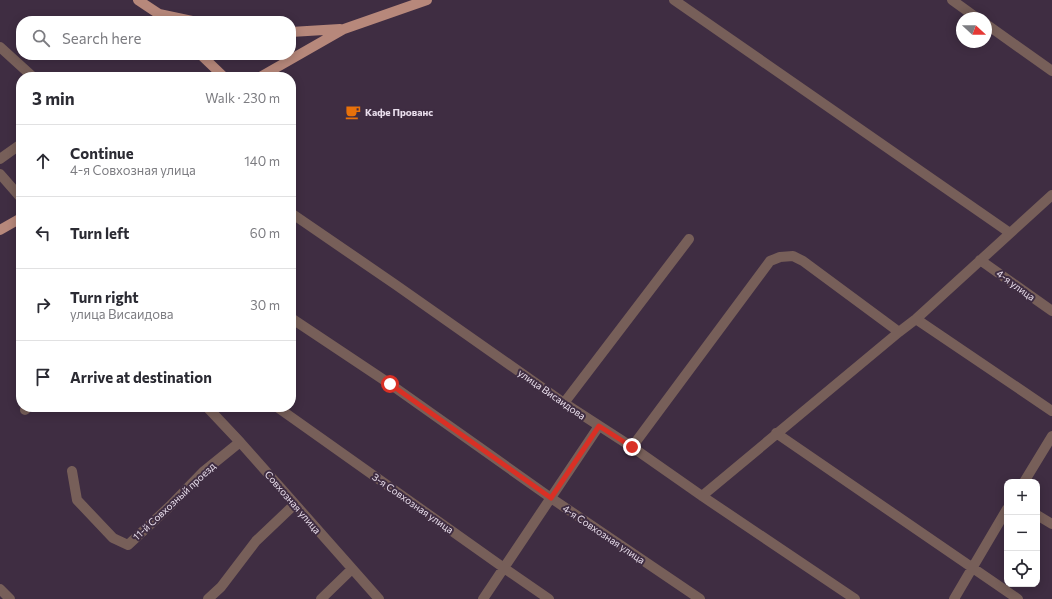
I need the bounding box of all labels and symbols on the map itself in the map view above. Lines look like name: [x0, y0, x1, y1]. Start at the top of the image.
north arrow: [956, 12, 992, 48]
cafe icon: Кафе Прованс: [344, 103, 362, 121]
place label: Кафе Прованс: [365, 106, 433, 118]
street label: 4-я улица: [994, 267, 1038, 303]
street label: улица Висаидова: [516, 366, 588, 422]
route start: [381, 375, 399, 393]
route end: [623, 438, 641, 456]
street label: 11-й Совхозный проезд: [130, 460, 218, 542]
street label: Совхозная улица: [262, 468, 324, 536]
street label: 3-я Совхозная улица: [370, 470, 456, 536]
street label: 4-я Совхозная улица: [561, 502, 647, 566]

